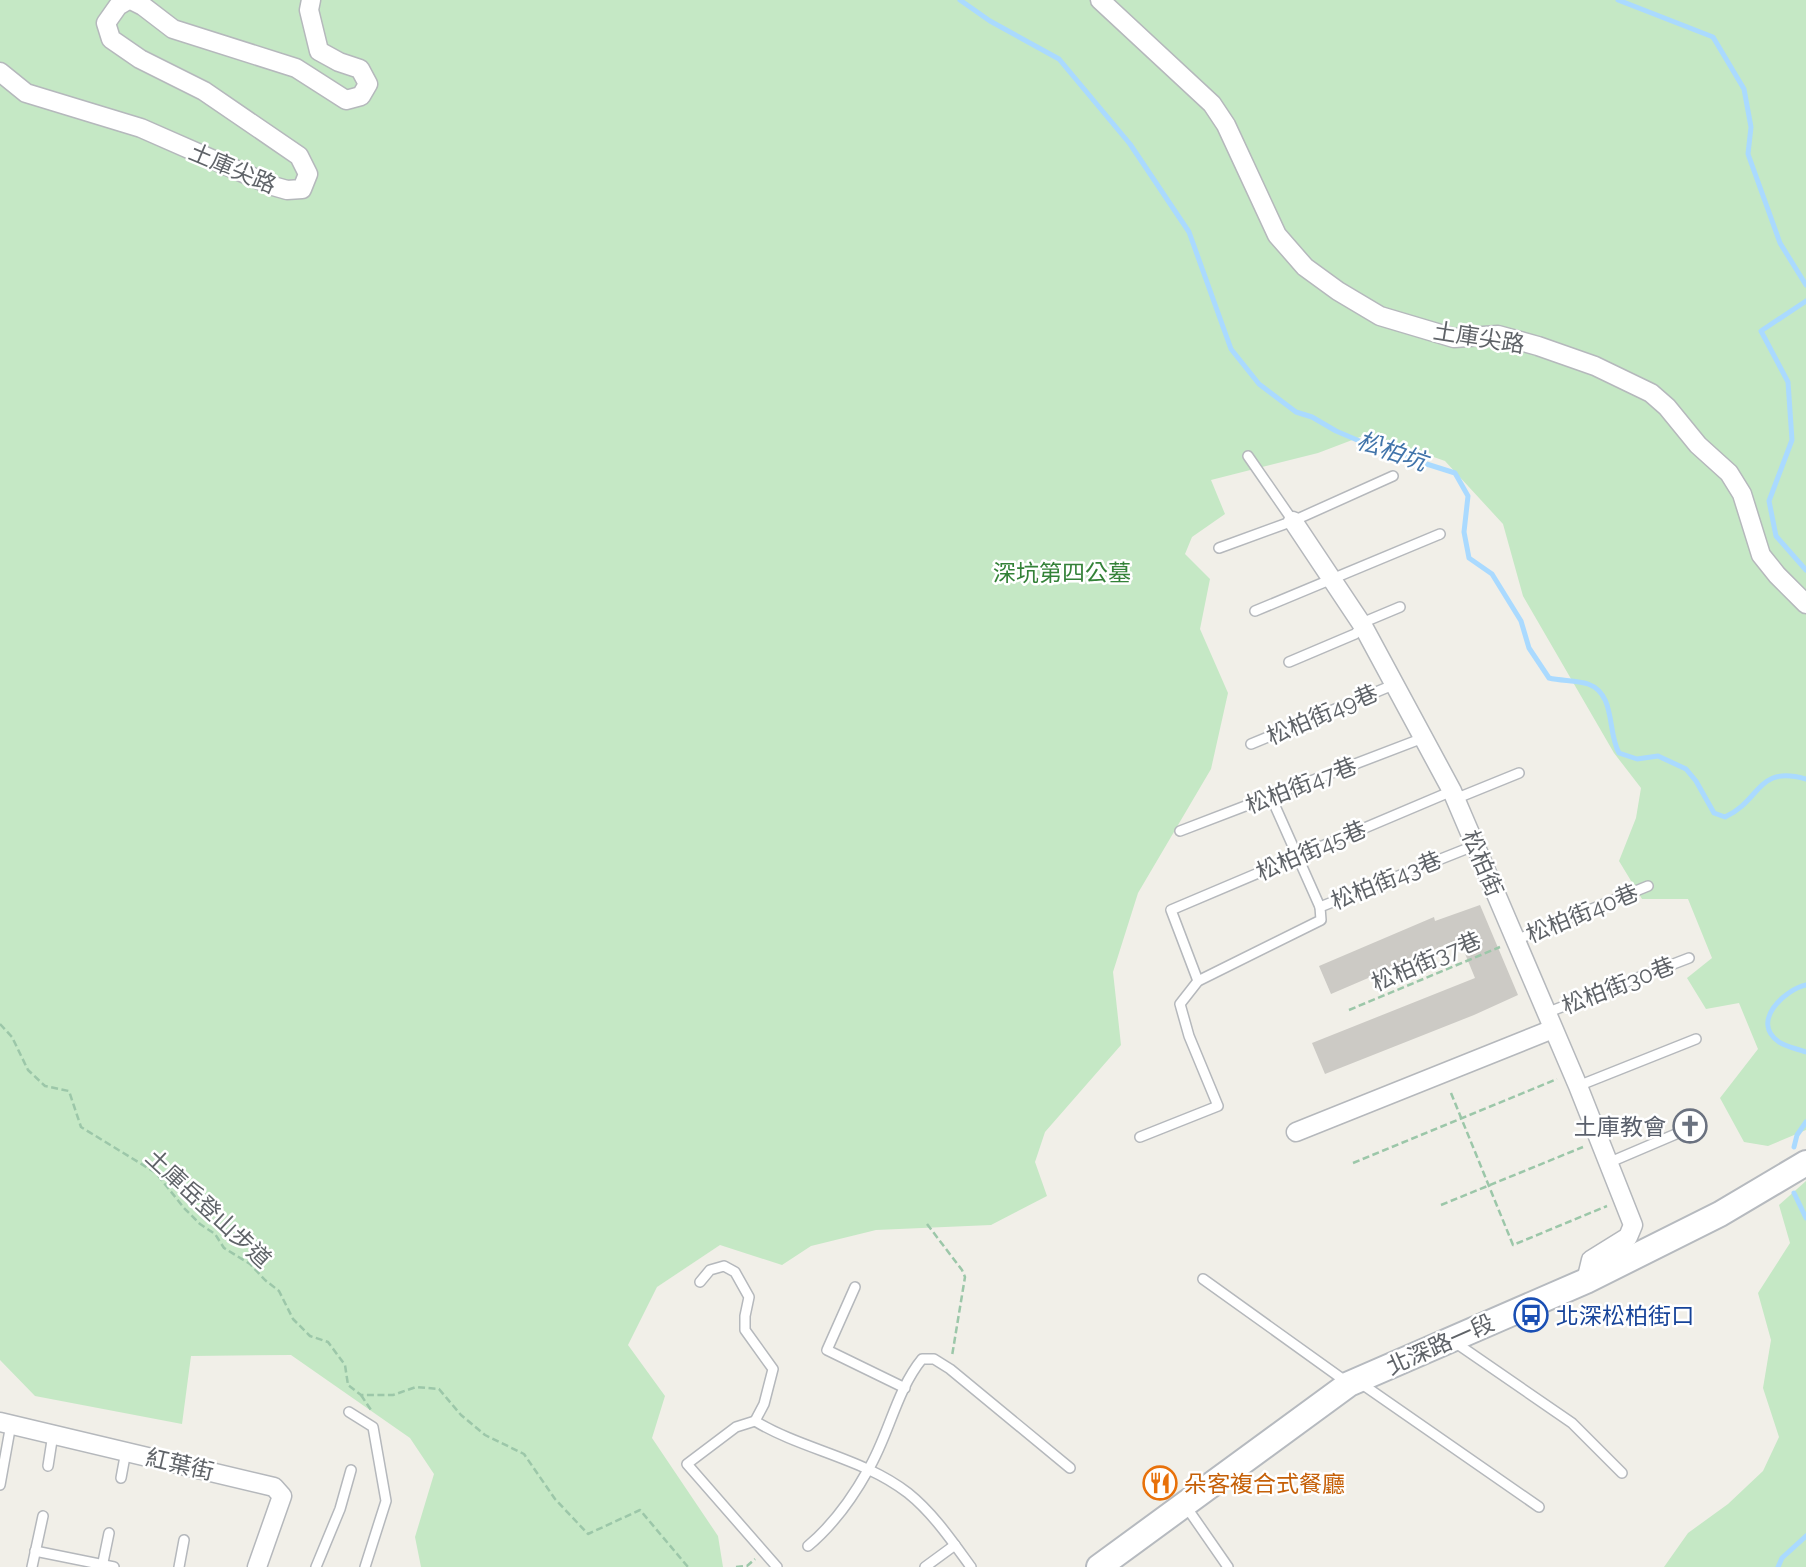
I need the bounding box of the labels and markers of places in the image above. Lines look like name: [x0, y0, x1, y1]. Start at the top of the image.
church icon: 土庫教會: [1671, 1107, 1709, 1145]
place label: 土庫教會: [1574, 1113, 1666, 1140]
bus stop icon: 北深松柏街口: [1512, 1296, 1550, 1334]
place label: 北深松柏街口: [1556, 1302, 1694, 1329]
restaurant icon: 朵客複合式餐廳: [1141, 1464, 1179, 1502]
place label: 朵客複合式餐廳: [1184, 1470, 1345, 1497]

